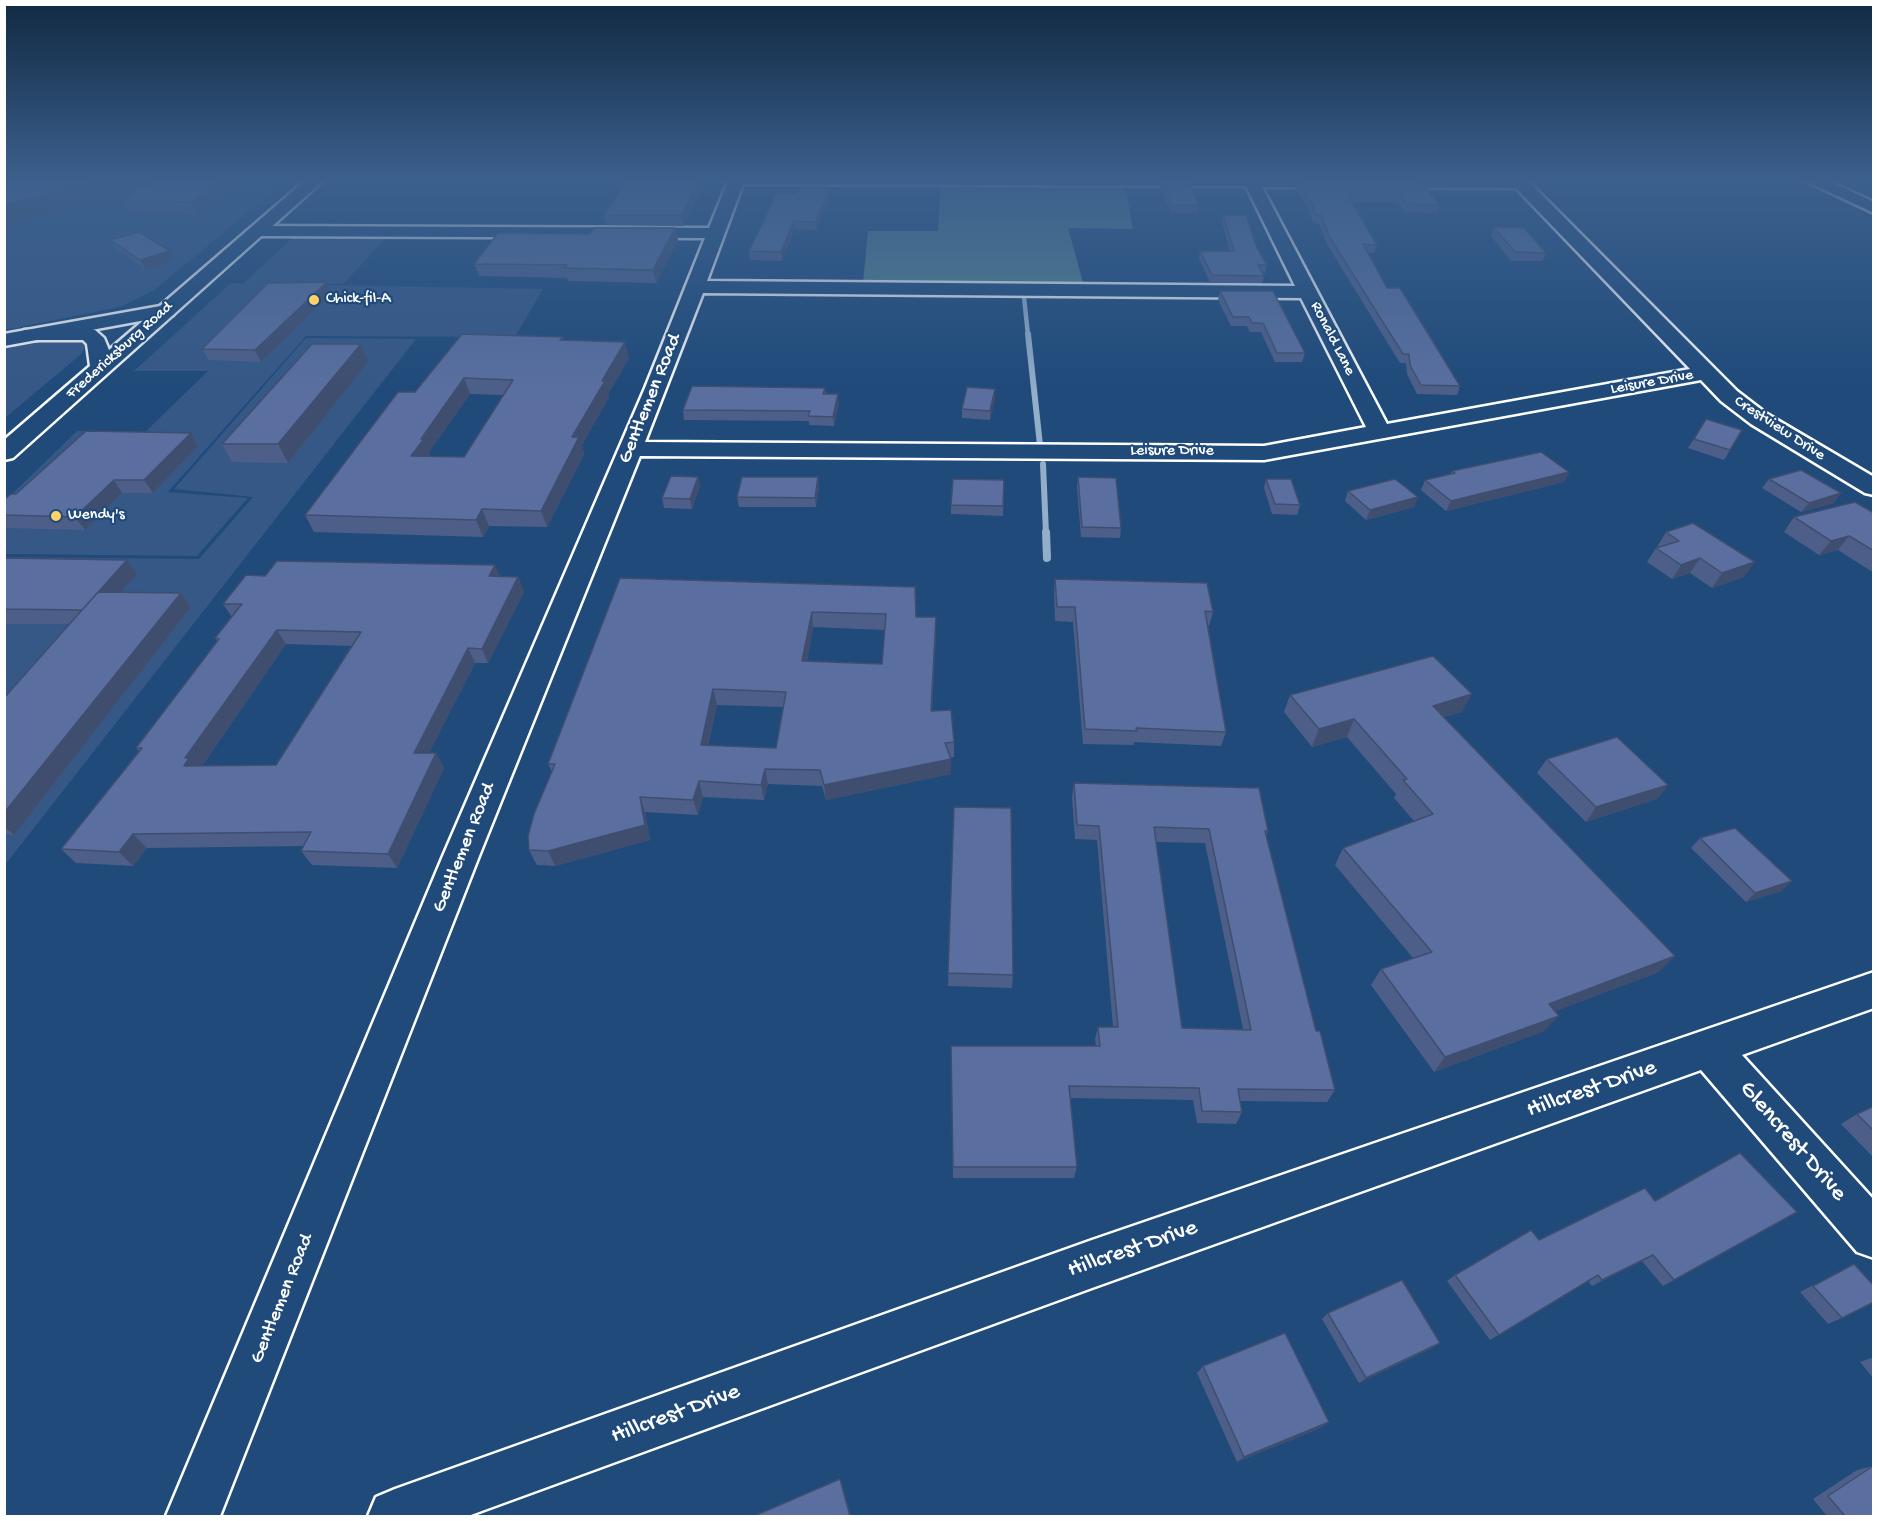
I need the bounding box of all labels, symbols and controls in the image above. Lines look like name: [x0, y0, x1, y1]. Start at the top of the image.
place label: Chick-fil-A: [326, 290, 391, 310]
marker: Chick-fil-A: [307, 293, 321, 307]
street label: Fredericksburg Road: [63, 298, 177, 404]
street label: Ronald Lane: [1305, 299, 1359, 379]
street label: Gentlemen Road: [614, 331, 688, 467]
street label: Leisure Drive: [1609, 366, 1695, 400]
street label: Crestview Drive: [1730, 392, 1828, 466]
street label: Leisure Drive: [1130, 442, 1214, 462]
place label: Wendy's: [68, 506, 125, 526]
marker: Wendy's: [49, 509, 63, 523]
street label: Gentlemen Road: [428, 780, 502, 916]
street label: Hillcrest Drive: [1523, 1054, 1661, 1126]
street label: Glencrest Drive: [1732, 1076, 1852, 1208]
street label: Hillcrest Drive: [1064, 1214, 1202, 1286]
street label: Gentlemen Road: [246, 1231, 320, 1367]
street label: Hillcrest Drive: [608, 1378, 744, 1452]

